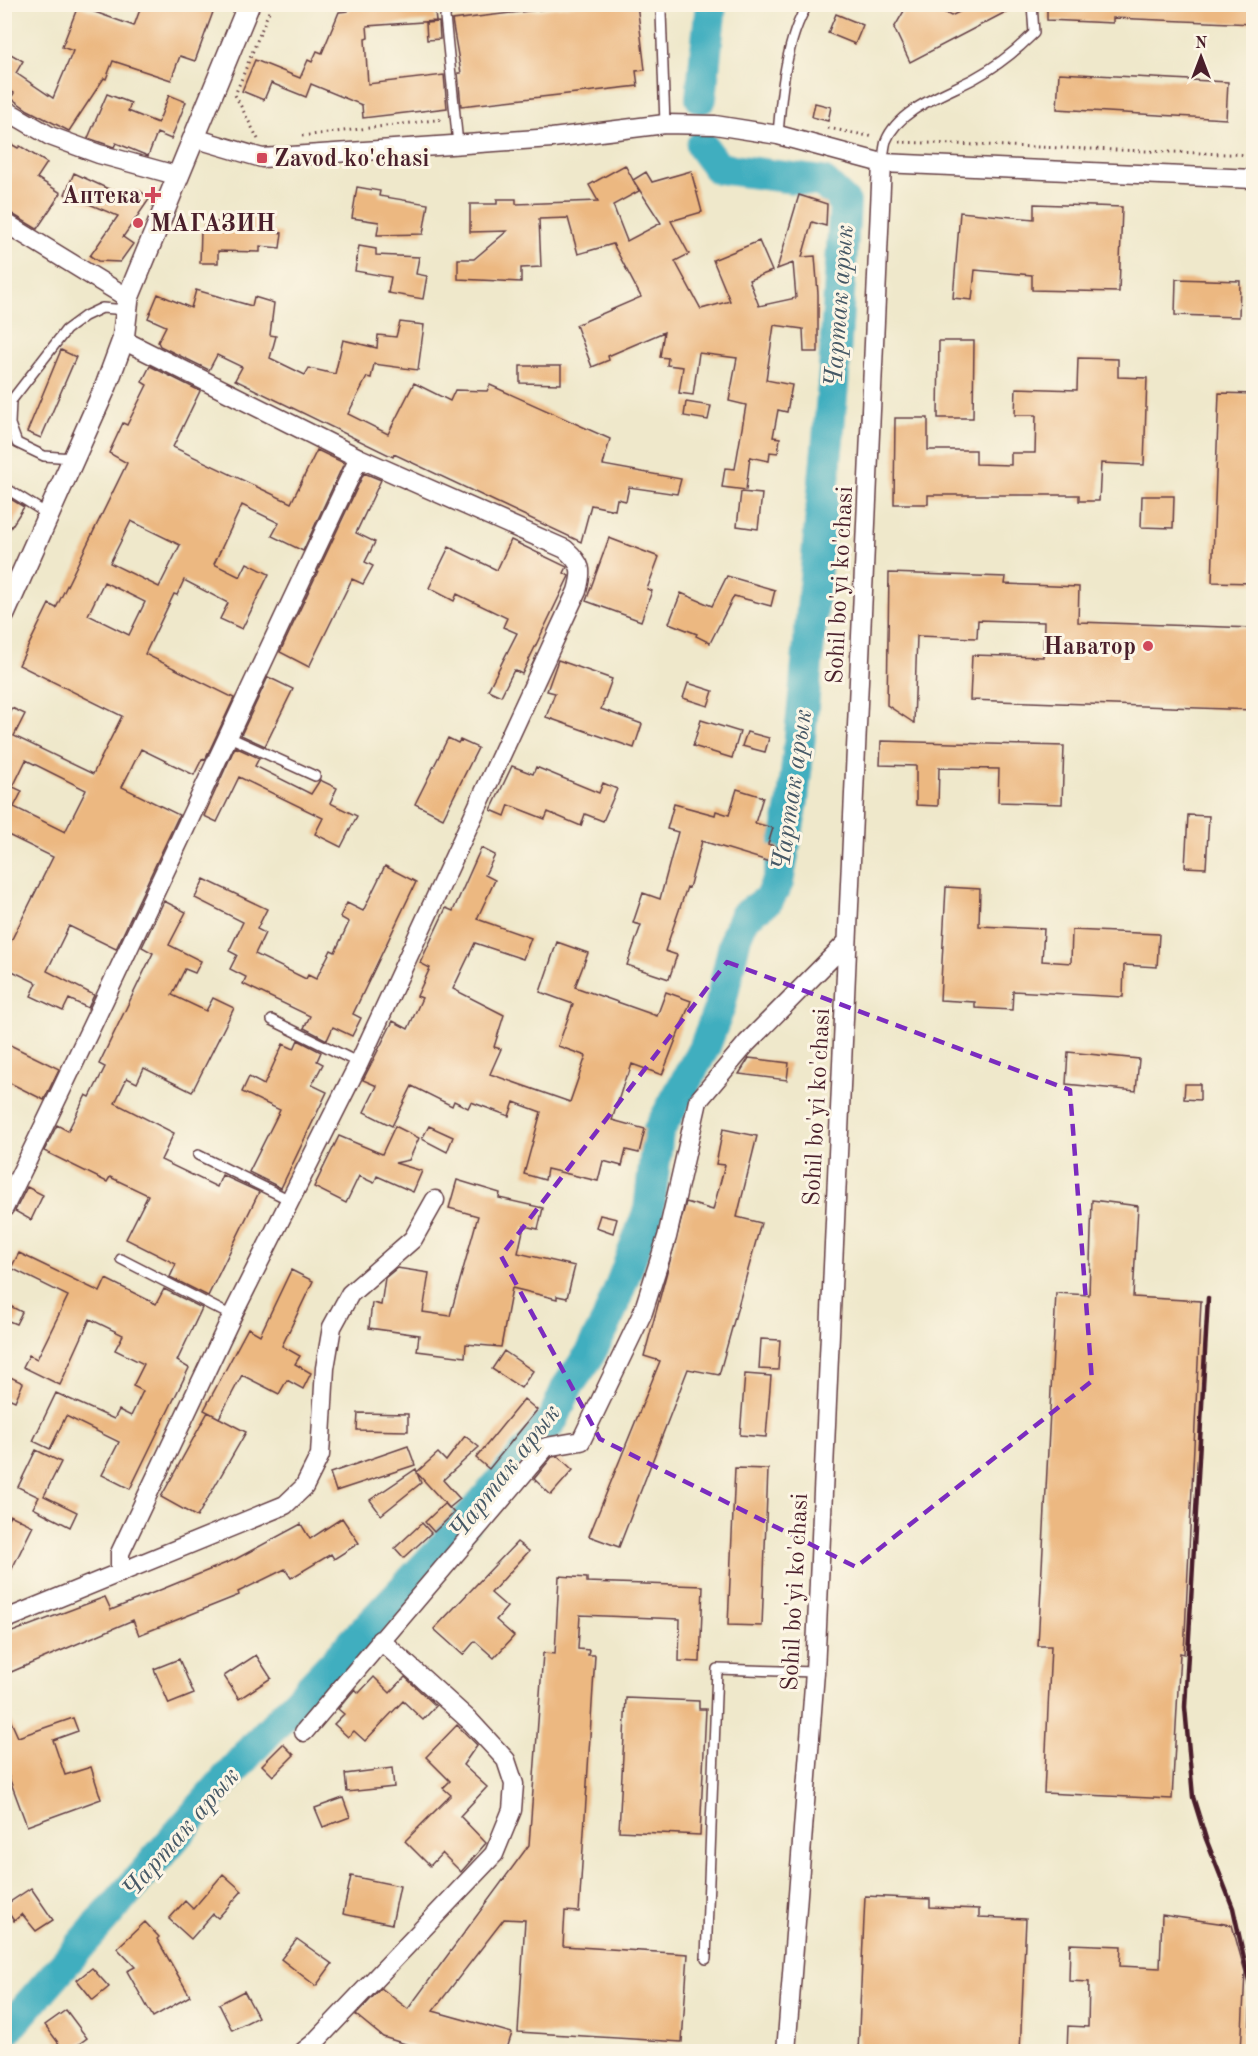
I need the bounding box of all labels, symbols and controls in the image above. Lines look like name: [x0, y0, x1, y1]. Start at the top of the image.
north arrow: [1171, 27, 1231, 87]
text: N: [1195, 36, 1208, 52]
place label: Zavod ko'chasi: [274, 148, 429, 172]
marker: Zavod ko'chasi: [255, 151, 269, 165]
place label: Аптека: [62, 185, 141, 209]
marker: Аптека: [146, 188, 160, 202]
place label: МАГАЗИН: [150, 213, 275, 237]
marker: МАГАЗИН: [131, 216, 145, 230]
water label: Чартак арык: [821, 224, 859, 388]
street label: Sohil bo'yi ko'chasi: [824, 486, 858, 685]
place label: Наватор: [1043, 636, 1136, 660]
marker: Наватор: [1141, 639, 1155, 653]
water label: Чартак арык: [769, 708, 817, 873]
street label: Sohil bo'yi ko'chasi: [801, 1008, 835, 1207]
water label: Чартак арык: [445, 1400, 566, 1544]
street label: Sohil bo'yi ko'chasi: [779, 1493, 813, 1692]
water label: Чартак арык: [118, 1763, 245, 1903]

